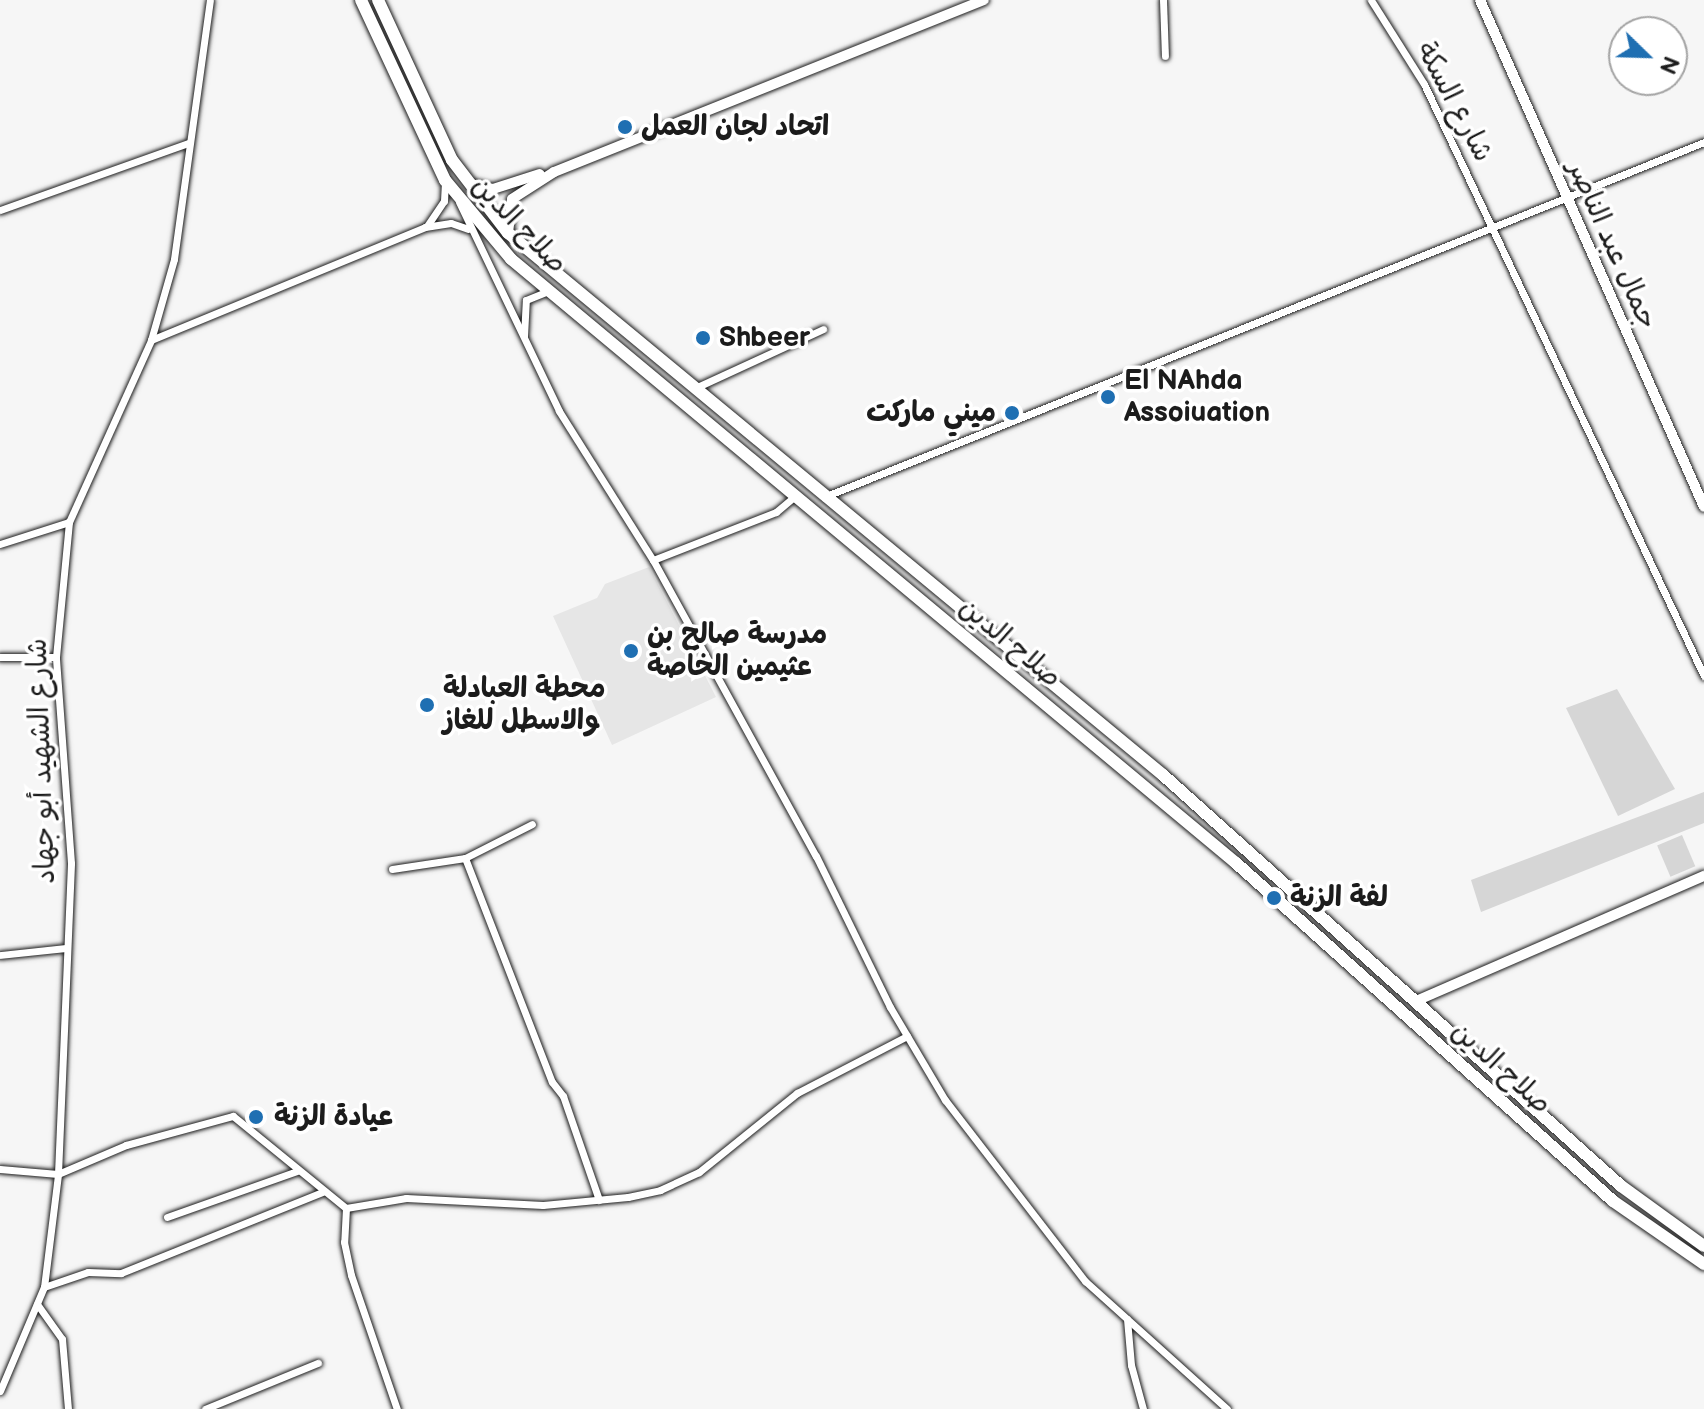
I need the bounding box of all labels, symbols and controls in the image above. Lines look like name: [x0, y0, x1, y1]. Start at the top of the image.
north arrow: [1608, 16, 1688, 96]
street label: شارع السكة: [1408, 36, 1500, 168]
text: N: [1653, 52, 1684, 78]
place label: اتحاد لجان العمل: [641, 110, 829, 144]
marker: اتحاد لجان العمل: [616, 118, 634, 136]
street label: جمال عبد الناصر: [1560, 155, 1664, 335]
street label: صلاح الدين: [464, 169, 574, 281]
place label: Shbeer: [719, 321, 810, 355]
marker: Shbeer: [694, 329, 712, 347]
place label: El NAhda Assoiuation: [1124, 364, 1270, 430]
marker: El NAhda Assoiuation: [1099, 388, 1117, 406]
place label: ميني ماركت: [866, 396, 996, 430]
marker: ميني ماركت: [1003, 404, 1021, 422]
street label: صلاح الدين: [952, 591, 1068, 695]
place label: مدرسة صالح بن عثيمين الخاصة: [647, 618, 827, 684]
street label: شارع الشهيد أبو جهاد: [21, 638, 63, 884]
marker: مدرسة صالح بن عثيمين الخاصة: [622, 642, 640, 660]
place label: محطة العبادلة والاسطل للغاز: [443, 672, 605, 738]
marker: محطة العبادلة والاسطل للغاز: [418, 696, 436, 714]
place label: لفة الزنة: [1290, 881, 1388, 915]
marker: لفة الزنة: [1265, 889, 1283, 907]
street label: صلاح الدين: [1444, 1014, 1558, 1122]
place label: عيادة الزنة: [274, 1100, 393, 1134]
marker: عيادة الزنة: [245, 1106, 267, 1128]

